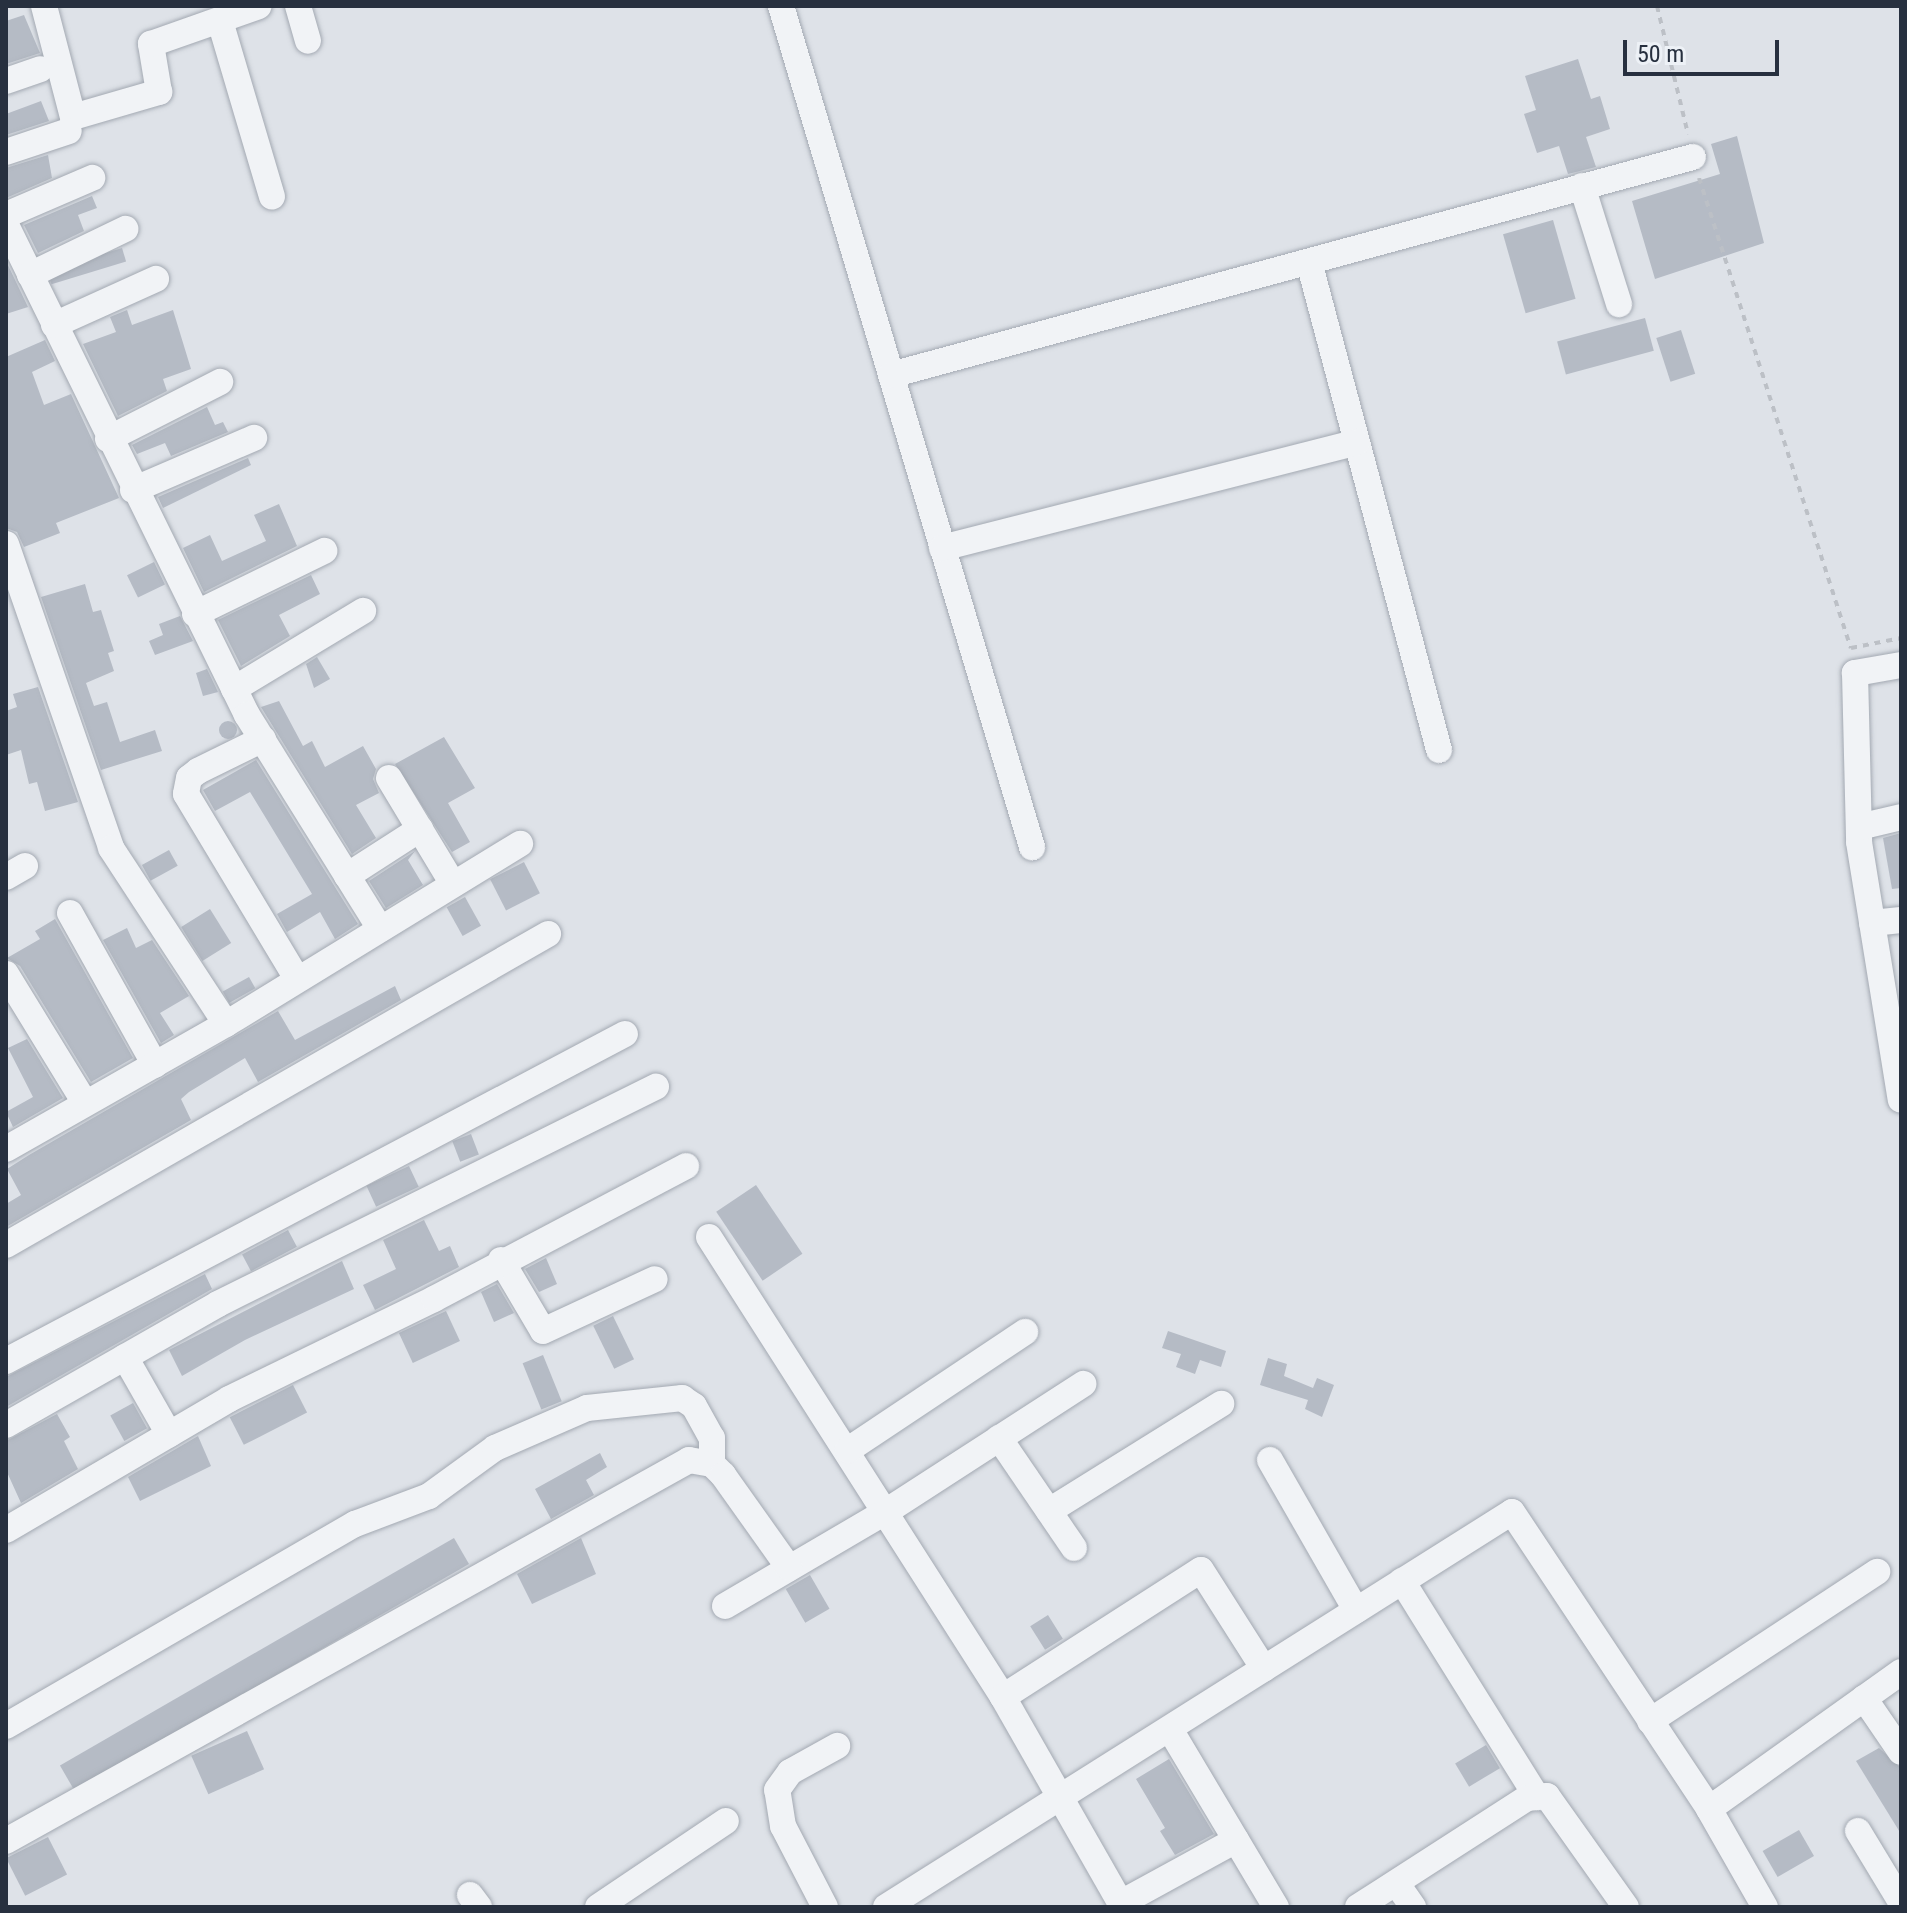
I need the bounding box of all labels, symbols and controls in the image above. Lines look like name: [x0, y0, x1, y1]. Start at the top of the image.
scale bar: [1627, 24, 1783, 74]
text: 50 m: [1637, 40, 1684, 68]

